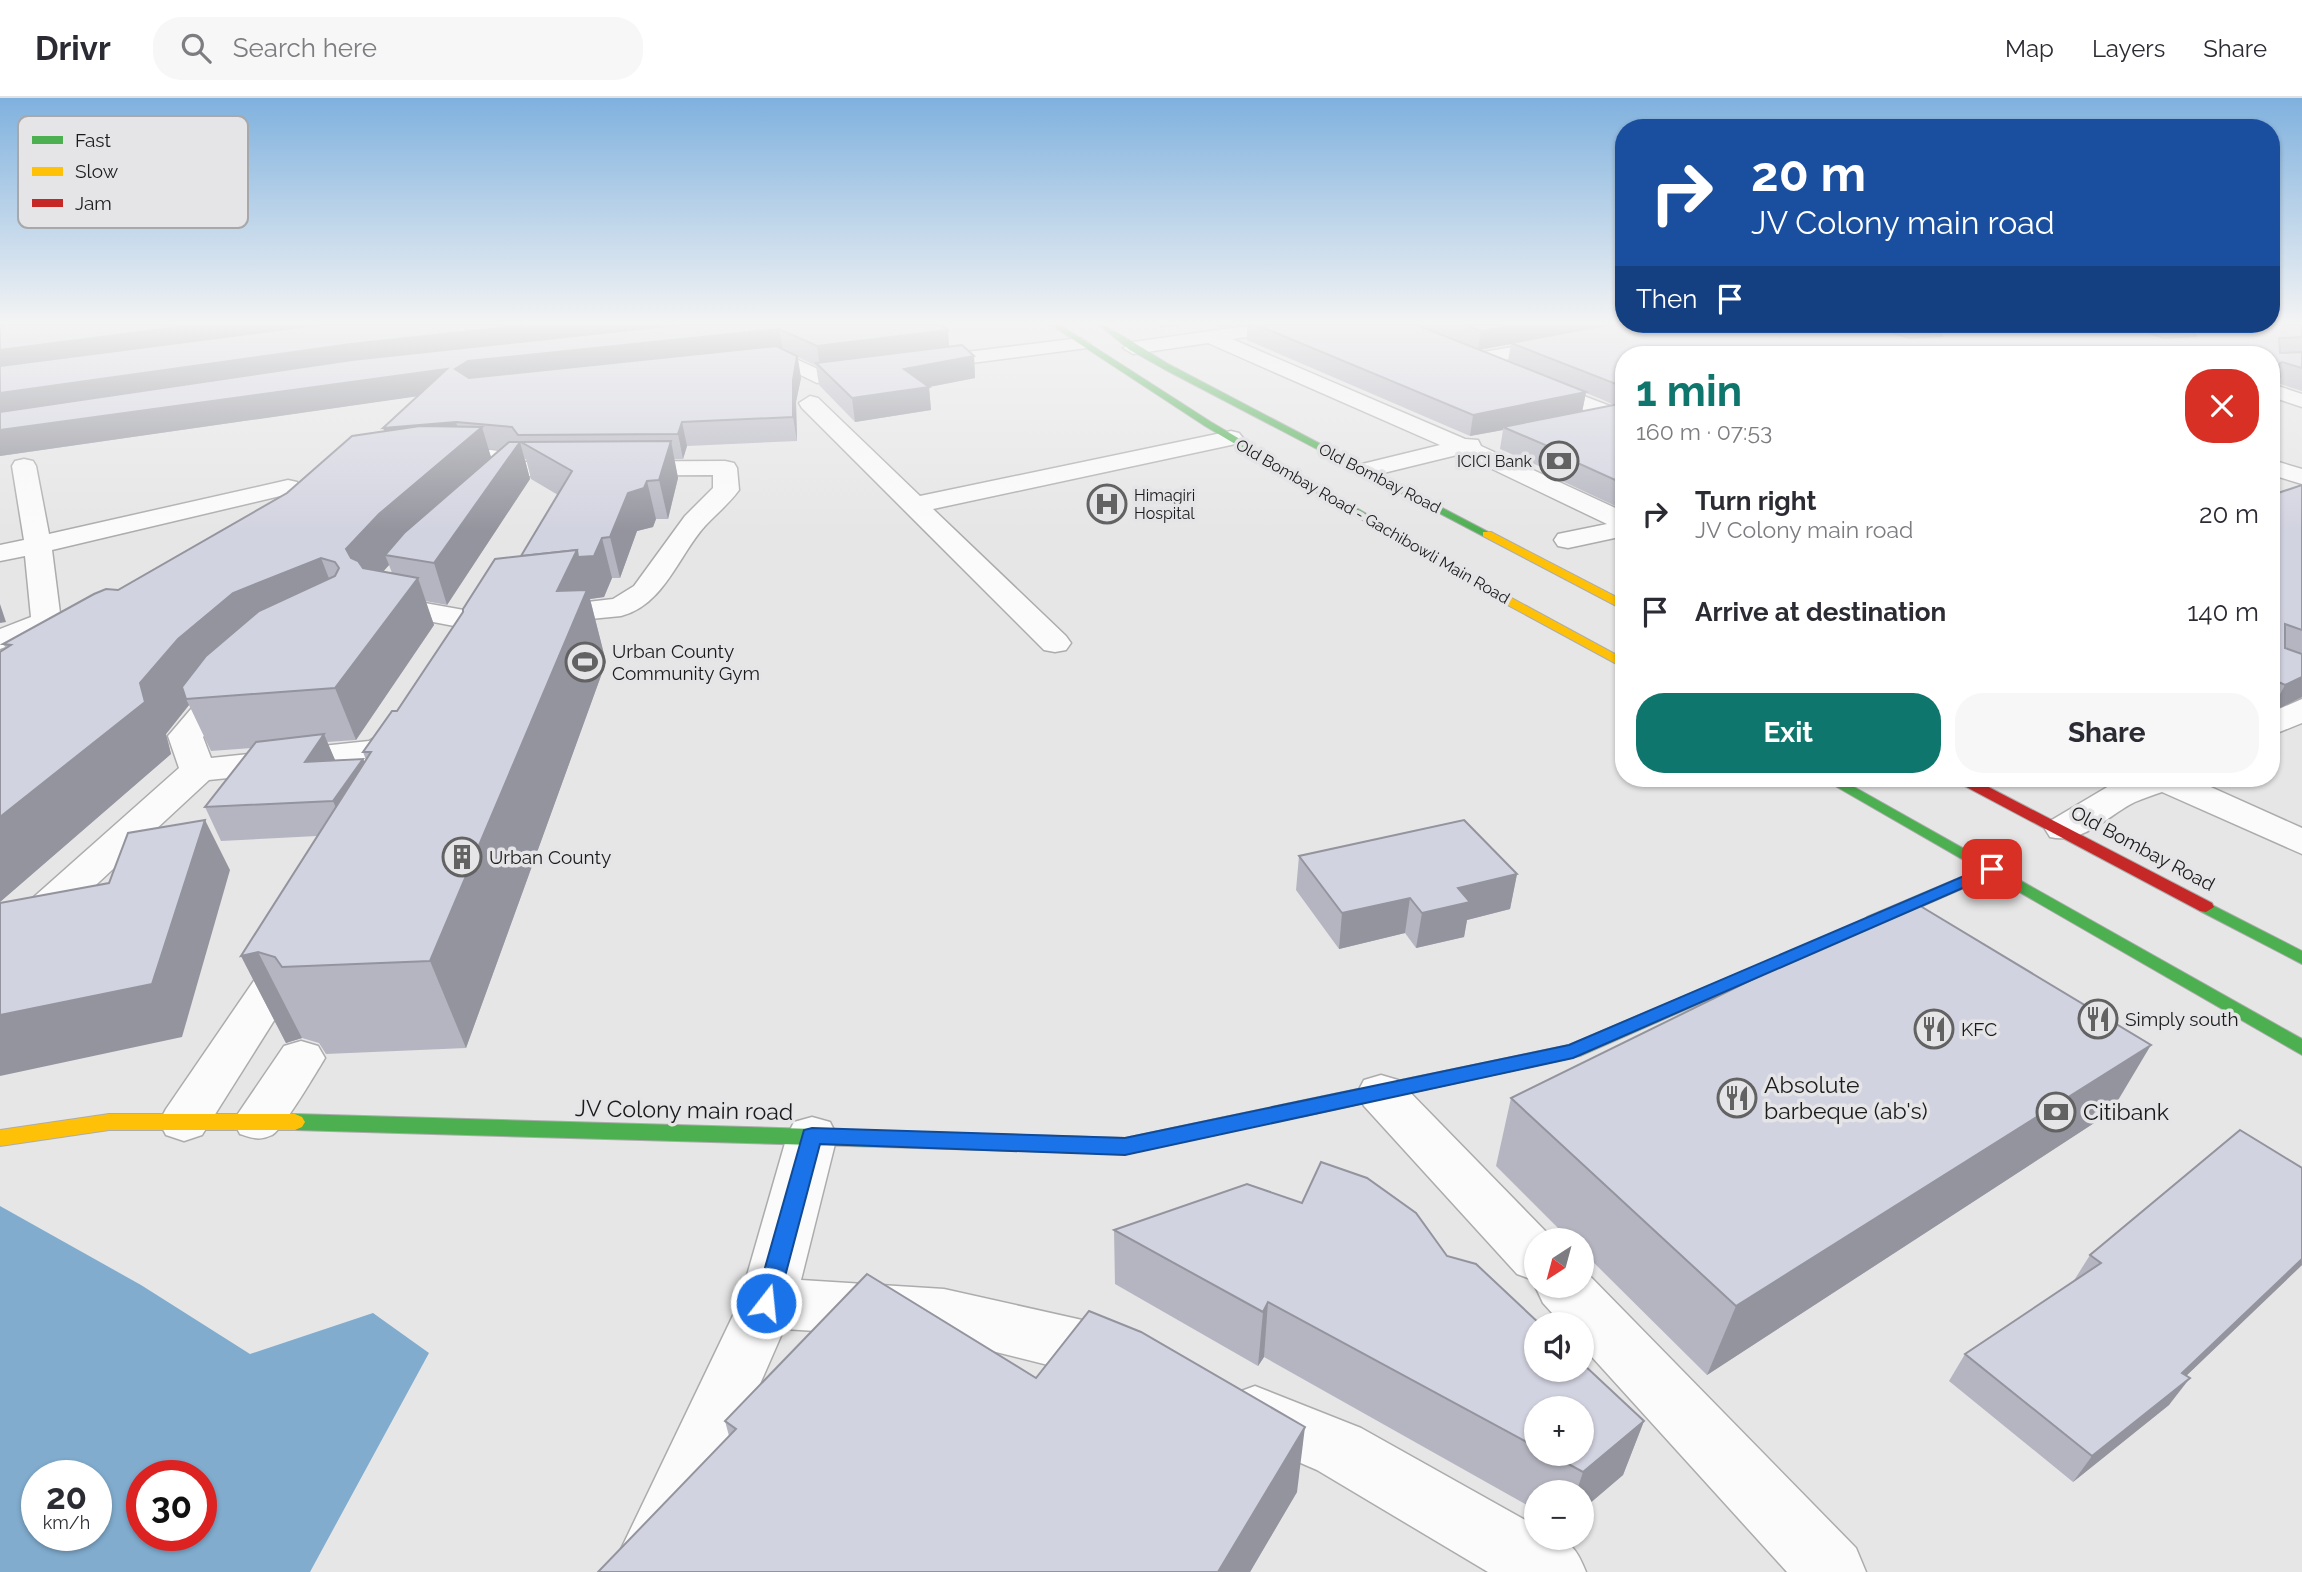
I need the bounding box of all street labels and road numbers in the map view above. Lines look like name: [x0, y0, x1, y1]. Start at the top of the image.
street label: Old Bombay Road - Gachibowli Main Road: [1232, 435, 1513, 608]
street label: Old Bombay Road: [1316, 439, 1444, 517]
street label: Old Bombay Road: [2067, 801, 2219, 895]
street label: JV Colony main road: [575, 1094, 793, 1125]

